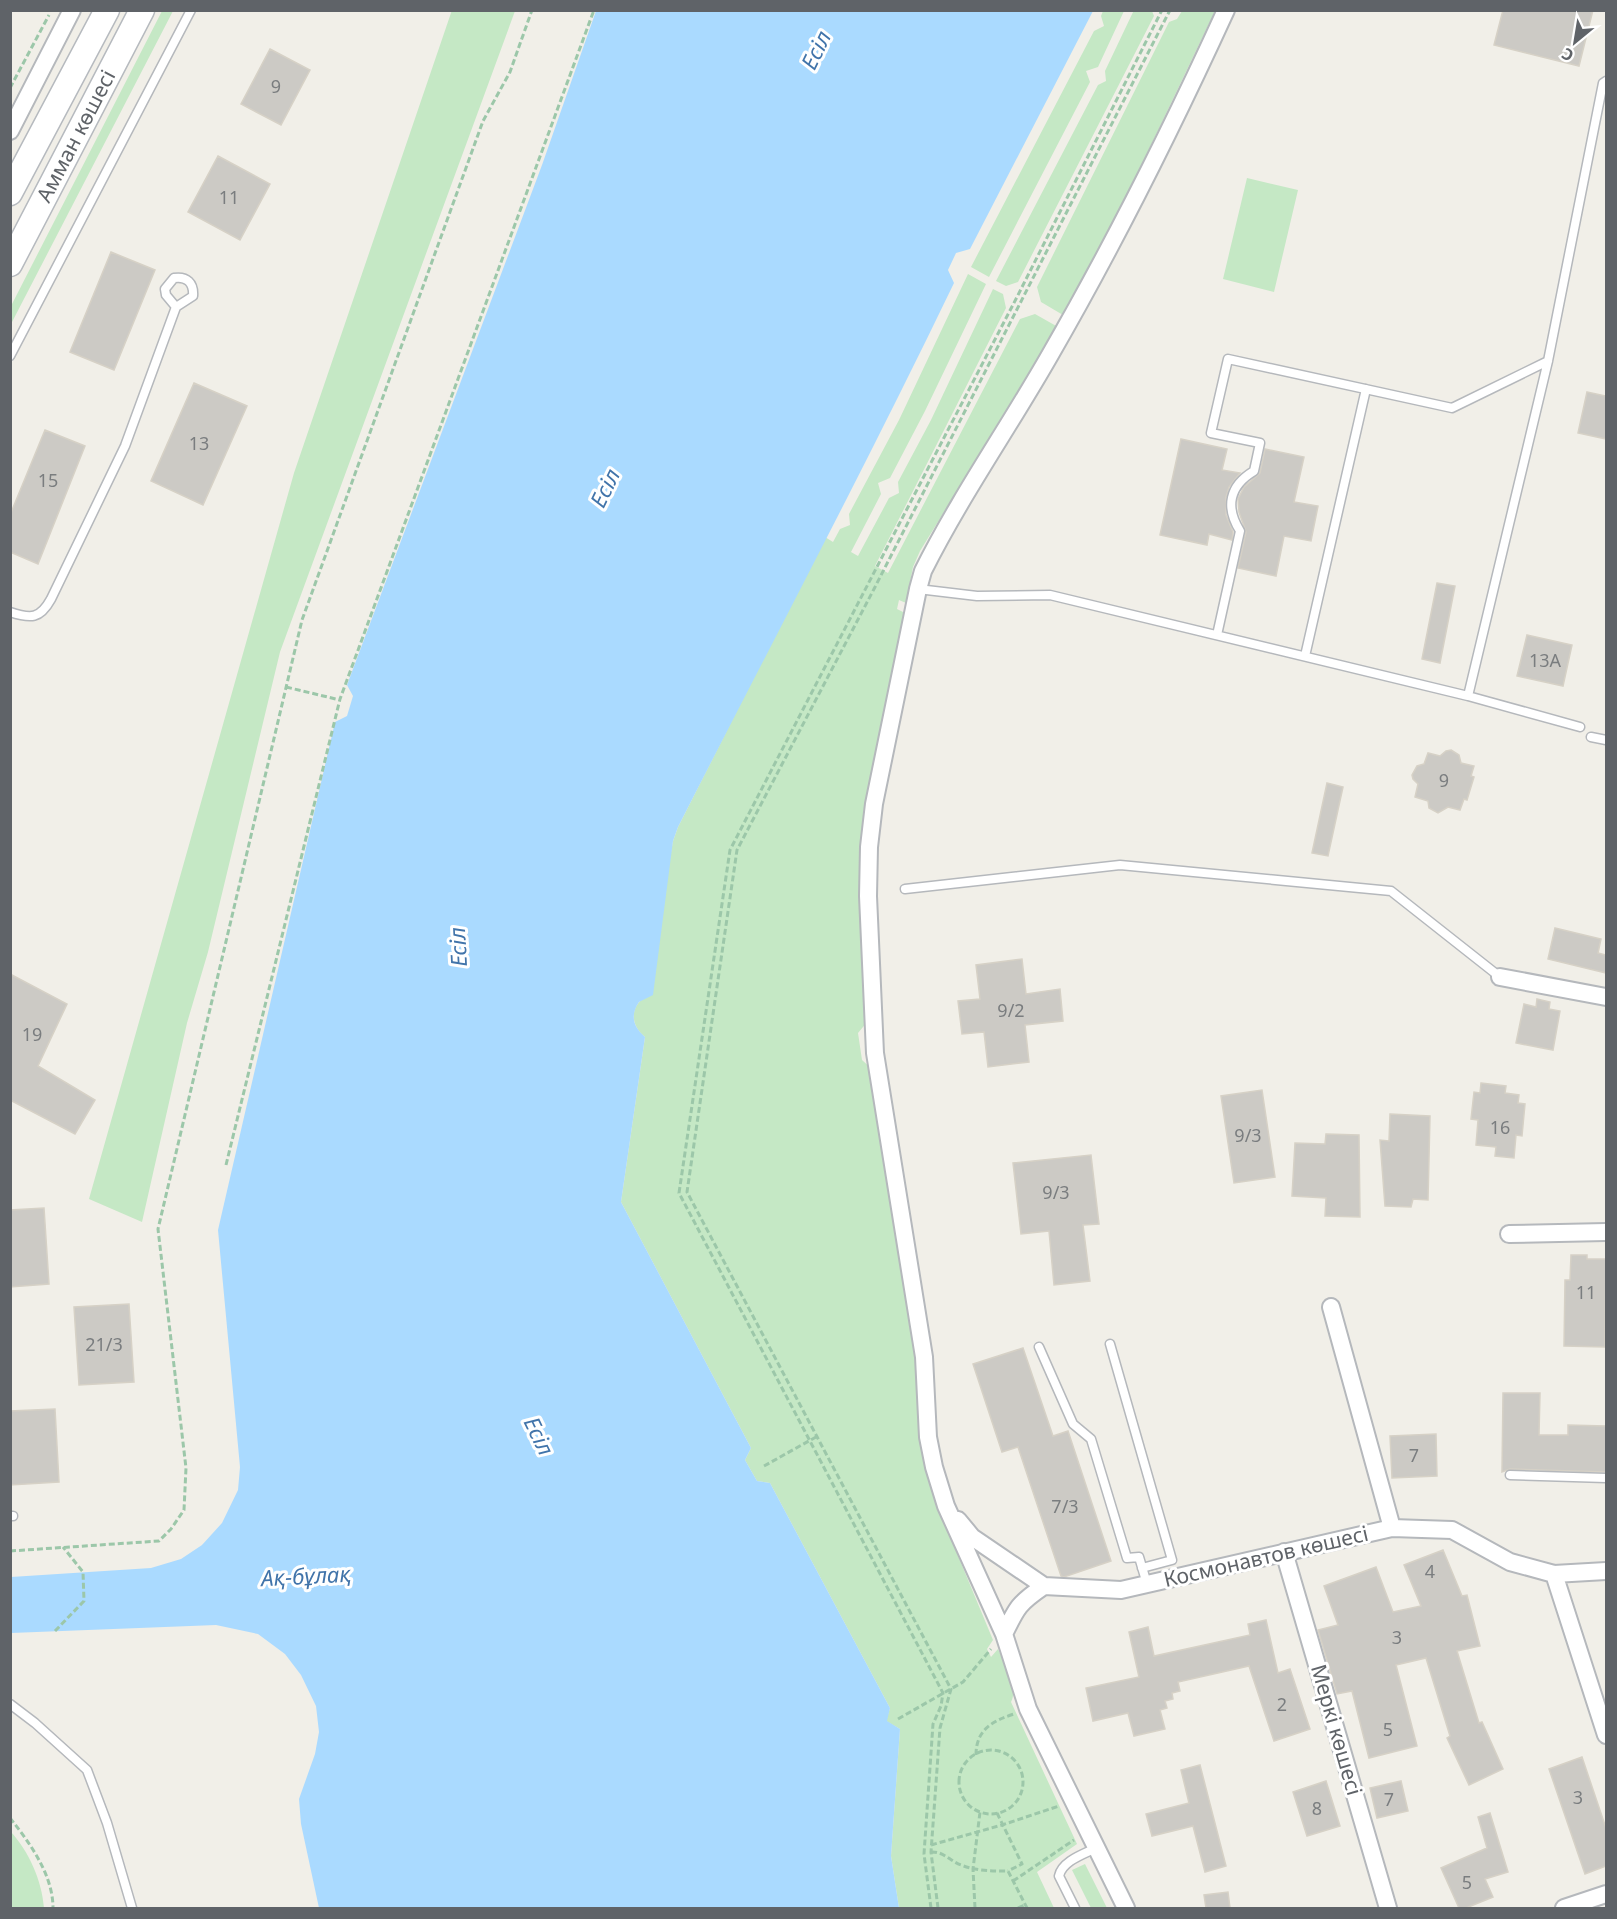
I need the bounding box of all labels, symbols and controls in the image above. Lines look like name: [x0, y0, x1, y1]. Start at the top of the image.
north arrow: [1545, 12, 1605, 72]
water label: Есіл: [793, 25, 837, 74]
text: С: [1558, 43, 1577, 67]
street label: Амман көшесі: [30, 65, 121, 207]
house number: 9: [271, 74, 281, 98]
house number: 11: [219, 185, 239, 209]
house number: 13: [189, 431, 209, 455]
water label: Есіл: [582, 463, 626, 512]
house number: 15: [38, 468, 58, 492]
house number: 13А: [1529, 648, 1562, 672]
house number: 9: [1439, 768, 1449, 792]
water label: Есіл: [441, 927, 473, 968]
house number: 9/2: [997, 998, 1025, 1022]
house number: 19: [22, 1022, 42, 1046]
house number: 16: [1490, 1115, 1510, 1139]
house number: 9/3: [1234, 1123, 1262, 1147]
house number: 9/3: [1042, 1180, 1070, 1204]
house number: 11: [1576, 1280, 1596, 1304]
house number: 21/3: [85, 1332, 123, 1356]
water label: Есіл: [518, 1411, 562, 1460]
house number: 7: [1409, 1443, 1419, 1467]
house number: 7/3: [1051, 1494, 1079, 1518]
street label: Космонавтов көшесі: [1161, 1519, 1371, 1593]
water label: Ақ-бұлақ: [258, 1558, 352, 1592]
house number: 4: [1425, 1559, 1435, 1583]
house number: 3: [1392, 1625, 1402, 1649]
street label: Меркі көшесі: [1305, 1661, 1369, 1798]
house number: 2: [1277, 1692, 1287, 1716]
house number: 5: [1383, 1717, 1393, 1741]
house number: 3: [1573, 1785, 1583, 1809]
house number: 7: [1384, 1787, 1394, 1811]
house number: 8: [1312, 1796, 1322, 1820]
house number: 5: [1462, 1870, 1472, 1894]

